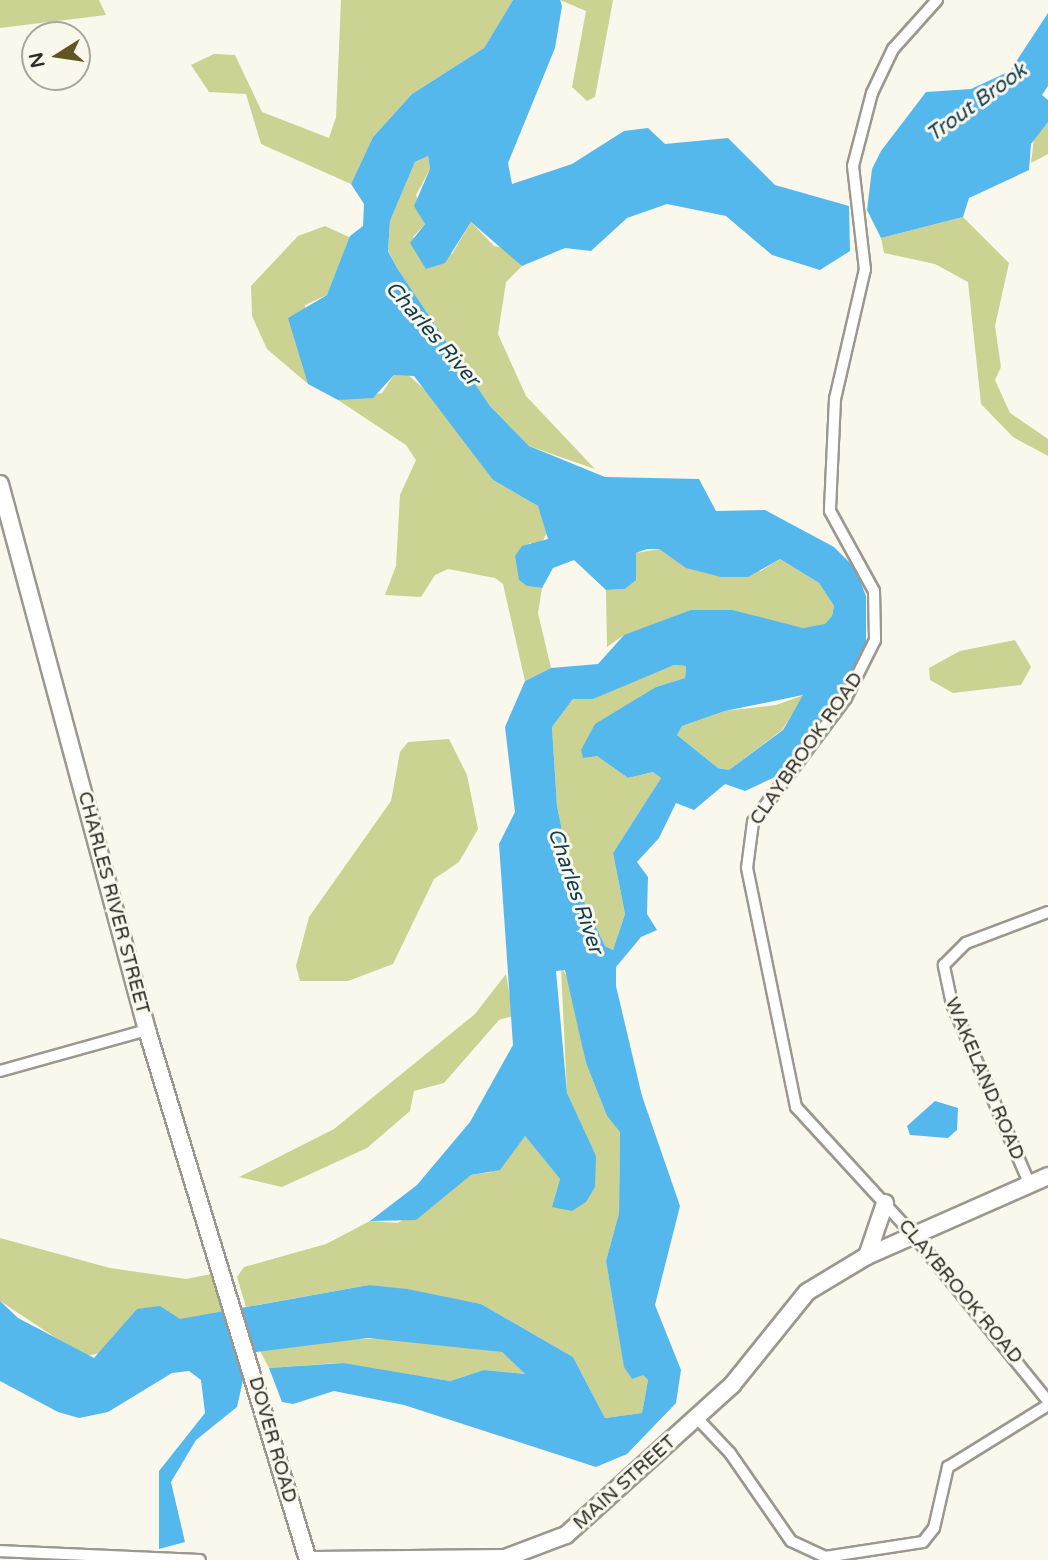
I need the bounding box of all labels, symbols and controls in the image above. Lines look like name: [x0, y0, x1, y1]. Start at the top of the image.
north arrow: [21, 21, 91, 91]
text: N: [25, 50, 50, 70]
water label: Trout Brook: [922, 58, 1032, 148]
water label: Charles River: [380, 276, 484, 392]
street label: CLAYBROOK ROAD: [746, 668, 868, 830]
street label: CHARLES RIVER STREET: [72, 789, 154, 1017]
water label: Charles River: [542, 825, 608, 957]
street label: WAKELAND ROAD: [939, 994, 1029, 1164]
street label: CLAYBROOK ROAD: [893, 1215, 1027, 1369]
street label: DOVER ROAD: [243, 1374, 301, 1506]
street label: MAIN STREET: [569, 1431, 681, 1535]

